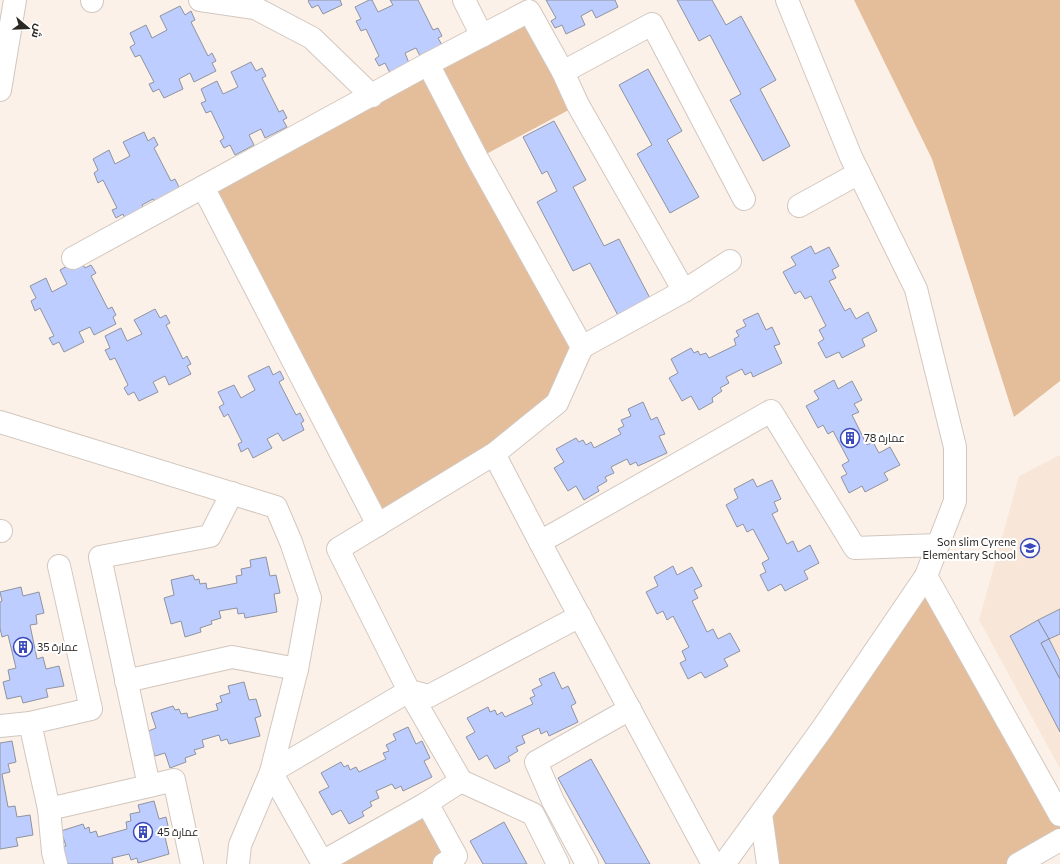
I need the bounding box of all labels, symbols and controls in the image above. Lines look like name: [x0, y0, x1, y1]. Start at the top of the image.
north arrow: [8, 8, 48, 48]
text: ش: [29, 22, 46, 40]
building icon: عمارة 78: [839, 427, 861, 449]
place label: عمارة 78: [864, 431, 905, 445]
place label: Son slim Cyrene Elementary School: [923, 535, 1016, 561]
school or university icon: Son slim Cyrene Elementary School: [1019, 537, 1041, 559]
building icon: عمارة 35: [12, 636, 34, 658]
place label: عمارة 35: [37, 640, 78, 654]
building icon: عمارة 45: [132, 821, 154, 843]
place label: عمارة 45: [157, 825, 199, 839]

